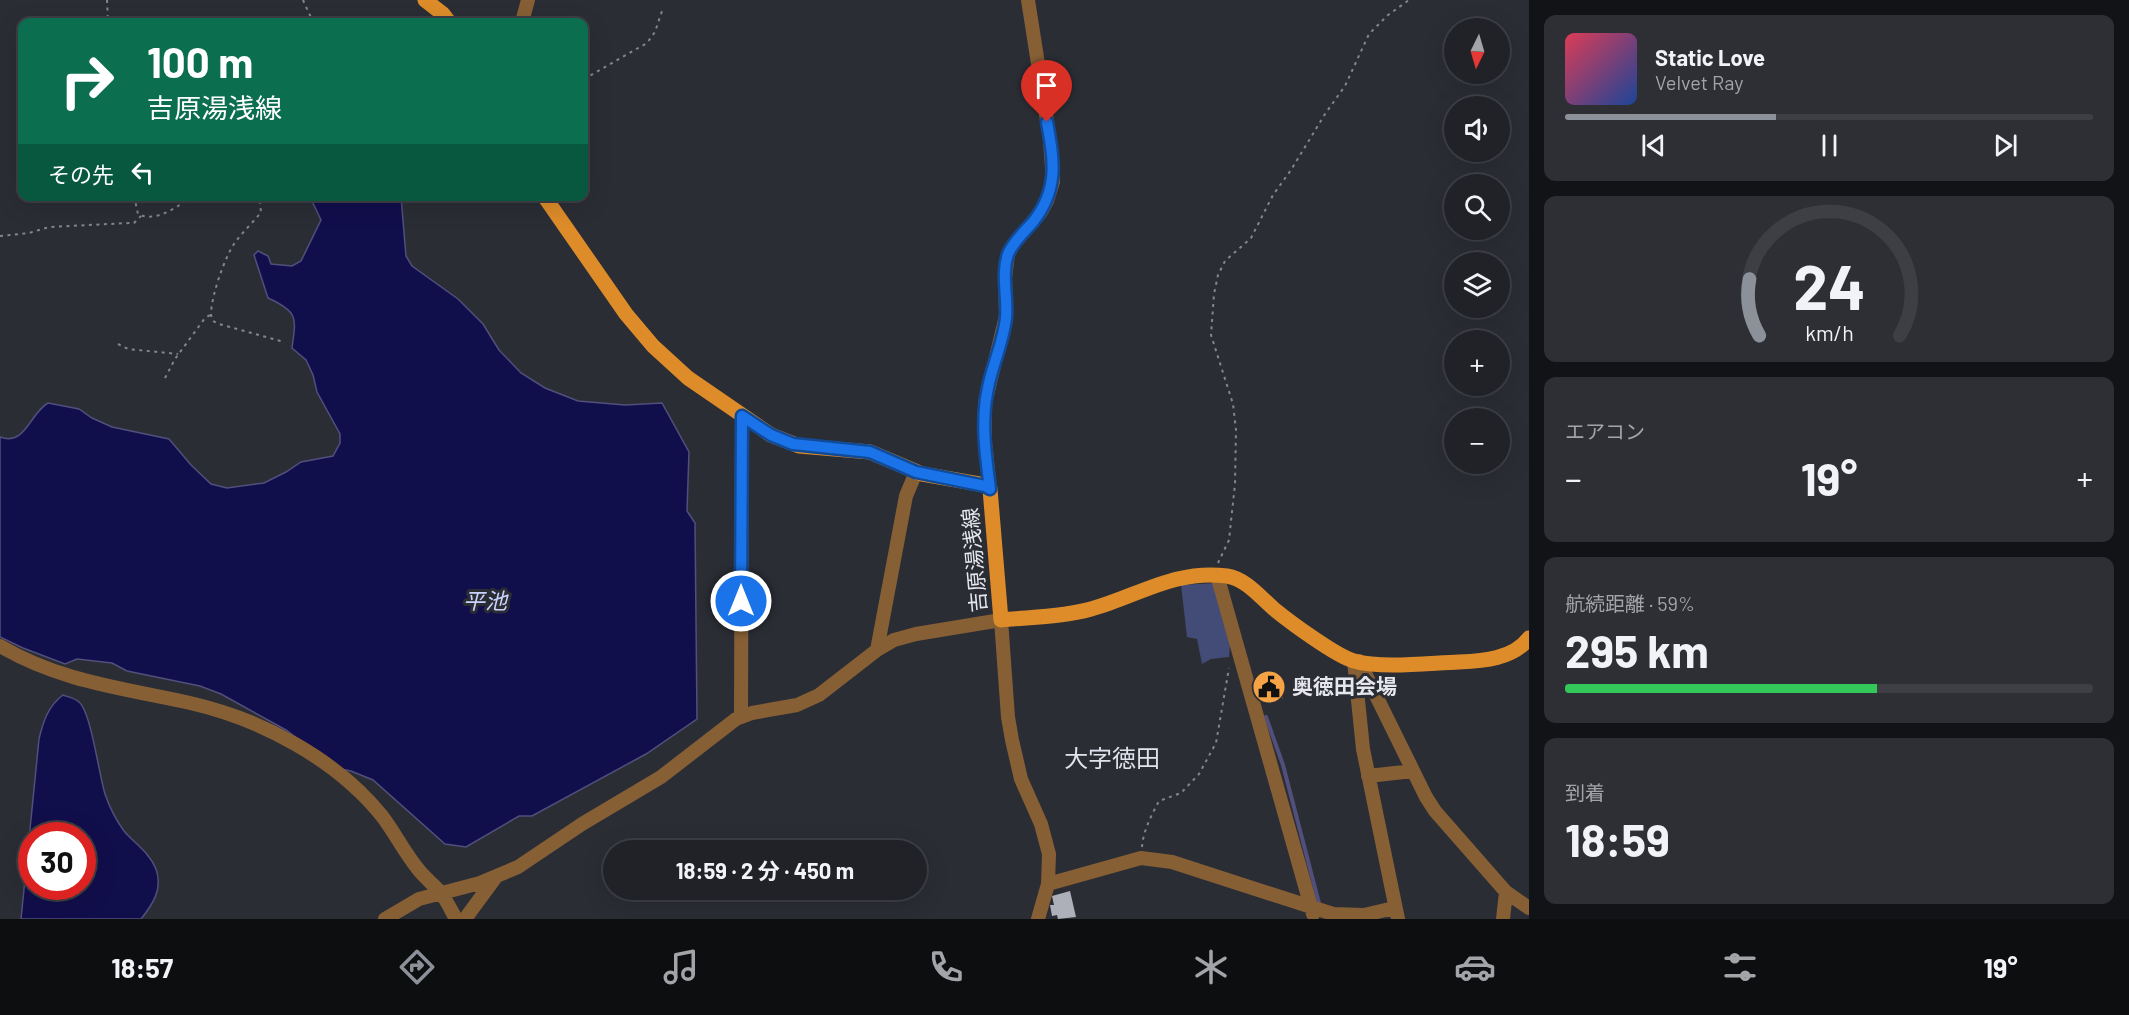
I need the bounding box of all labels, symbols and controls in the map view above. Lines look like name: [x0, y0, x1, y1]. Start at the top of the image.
north arrow: [1444, 18, 1510, 84]
map controls: [1444, 18, 1510, 474]
text: 100 m: [147, 36, 253, 86]
icon: right: [48, 42, 126, 120]
text: Static Love: [1655, 44, 1765, 70]
pin: [1021, 60, 1072, 122]
icon: arrive: [1030, 69, 1063, 102]
text: Velvet Ray: [1655, 70, 1744, 94]
text: 吉原湯浅線: [147, 91, 282, 123]
button: sound: [1444, 96, 1510, 162]
icon: previous: [1637, 129, 1670, 162]
icon: pause: [1813, 129, 1846, 162]
icon: next: [1989, 129, 2022, 162]
icon: left: [126, 156, 159, 189]
text: その先: [48, 161, 114, 187]
button: search: [1444, 174, 1510, 240]
text: 24: [1793, 248, 1865, 322]
button: layers: [1444, 252, 1510, 318]
text: km/h: [1805, 320, 1853, 345]
button: +: [1444, 330, 1510, 396]
button: −: [1444, 408, 1510, 474]
text: エアコン: [1565, 419, 1645, 443]
text: 19°: [1801, 451, 1857, 505]
text: −: [1565, 458, 1582, 498]
text: +: [2077, 458, 2093, 498]
street label: 吉原湯浅線: [956, 507, 991, 614]
position arrow: [709, 569, 773, 633]
water label: 平池: [463, 587, 509, 613]
text: 航続距離 · 59%: [1565, 591, 1695, 615]
text: 295 km: [1565, 623, 1709, 677]
public building icon: 奥徳田会場: [1251, 669, 1287, 705]
place label: 奥徳田会場: [1292, 673, 1397, 698]
district label: 大字徳田: [1064, 743, 1160, 772]
text: 到着: [1565, 780, 1605, 804]
text: 18:59: [1565, 812, 1670, 866]
speed limit sign: 30: [18, 822, 96, 900]
text: 18:59 · 2 分 · 450 m: [676, 857, 854, 883]
icon: directions: [396, 946, 438, 988]
icon: music: [660, 946, 702, 988]
icon: phone: [925, 946, 967, 988]
icon: climate: [1190, 946, 1232, 988]
icon: car: [1454, 946, 1496, 988]
icon: filters: [1719, 946, 1761, 988]
text: 18:57: [111, 951, 173, 983]
text: 19°: [1984, 951, 2018, 983]

